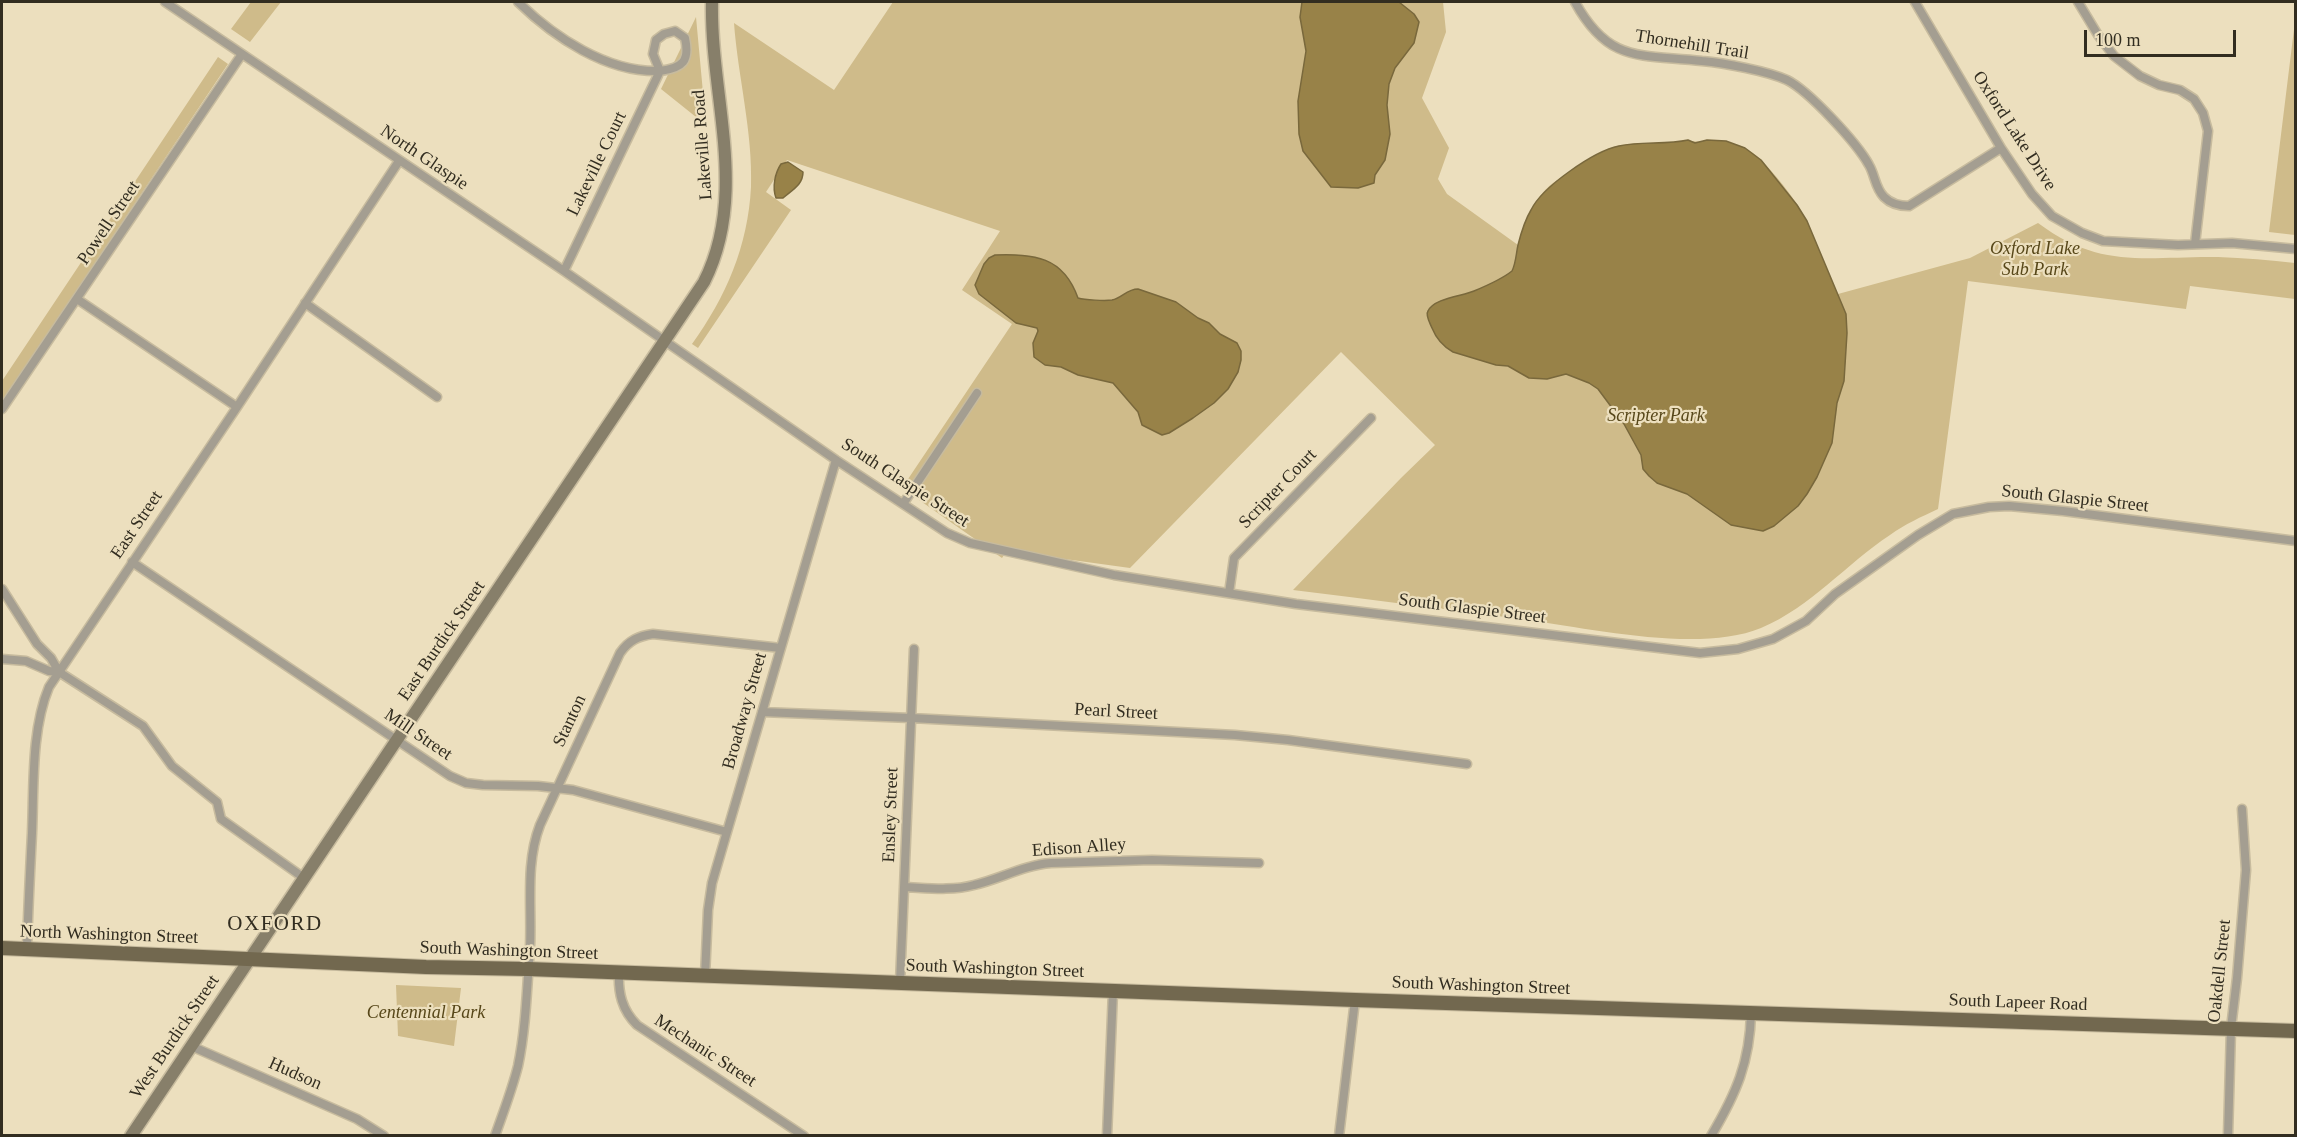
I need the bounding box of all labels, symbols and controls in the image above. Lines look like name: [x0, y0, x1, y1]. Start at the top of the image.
scale bar: [2087, 18, 2238, 56]
street label: Thornehill Trail: [1634, 25, 1750, 65]
text: 100 m: [2095, 30, 2141, 50]
street label: Oxford Lake Drive: [1967, 67, 2061, 195]
street label: Lakeville Road: [688, 89, 718, 201]
street label: Lakeville Court: [562, 108, 632, 220]
street label: North Glaspie: [376, 121, 472, 195]
street label: Powell Street: [73, 177, 145, 269]
park label: Oxford Lake Sub Park: [1990, 238, 2080, 280]
park label: Scripter Park: [1607, 405, 1705, 427]
street label: South Glaspie Street: [837, 434, 973, 532]
street label: Scripter Court: [1235, 445, 1321, 533]
street label: South Glaspie Street: [2000, 481, 2150, 517]
street label: East Street: [106, 487, 168, 563]
street label: East Burdick Street: [394, 577, 490, 705]
street label: South Glaspie Street: [1397, 589, 1547, 629]
street label: Broadway Street: [718, 650, 772, 772]
street label: Stanton: [549, 692, 591, 750]
street label: Pearl Street: [1074, 699, 1158, 725]
street label: Mill Street: [380, 704, 456, 766]
street label: Ensley Street: [879, 767, 903, 863]
street label: Edison Alley: [1031, 834, 1127, 862]
district label: OXFORD: [227, 911, 323, 937]
street label: Oakdell Street: [2204, 918, 2236, 1024]
street label: North Washington Street: [19, 921, 199, 949]
street label: South Washington Street: [419, 937, 599, 965]
street label: South Washington Street: [905, 955, 1085, 983]
street label: West Burdick Street: [126, 971, 224, 1103]
street label: South Washington Street: [1391, 972, 1571, 1000]
street label: South Lapeer Road: [1948, 990, 2088, 1016]
park label: Centennial Park: [367, 1002, 485, 1024]
street label: Mechanic Street: [650, 1010, 760, 1092]
street label: Hudson: [265, 1053, 325, 1095]

